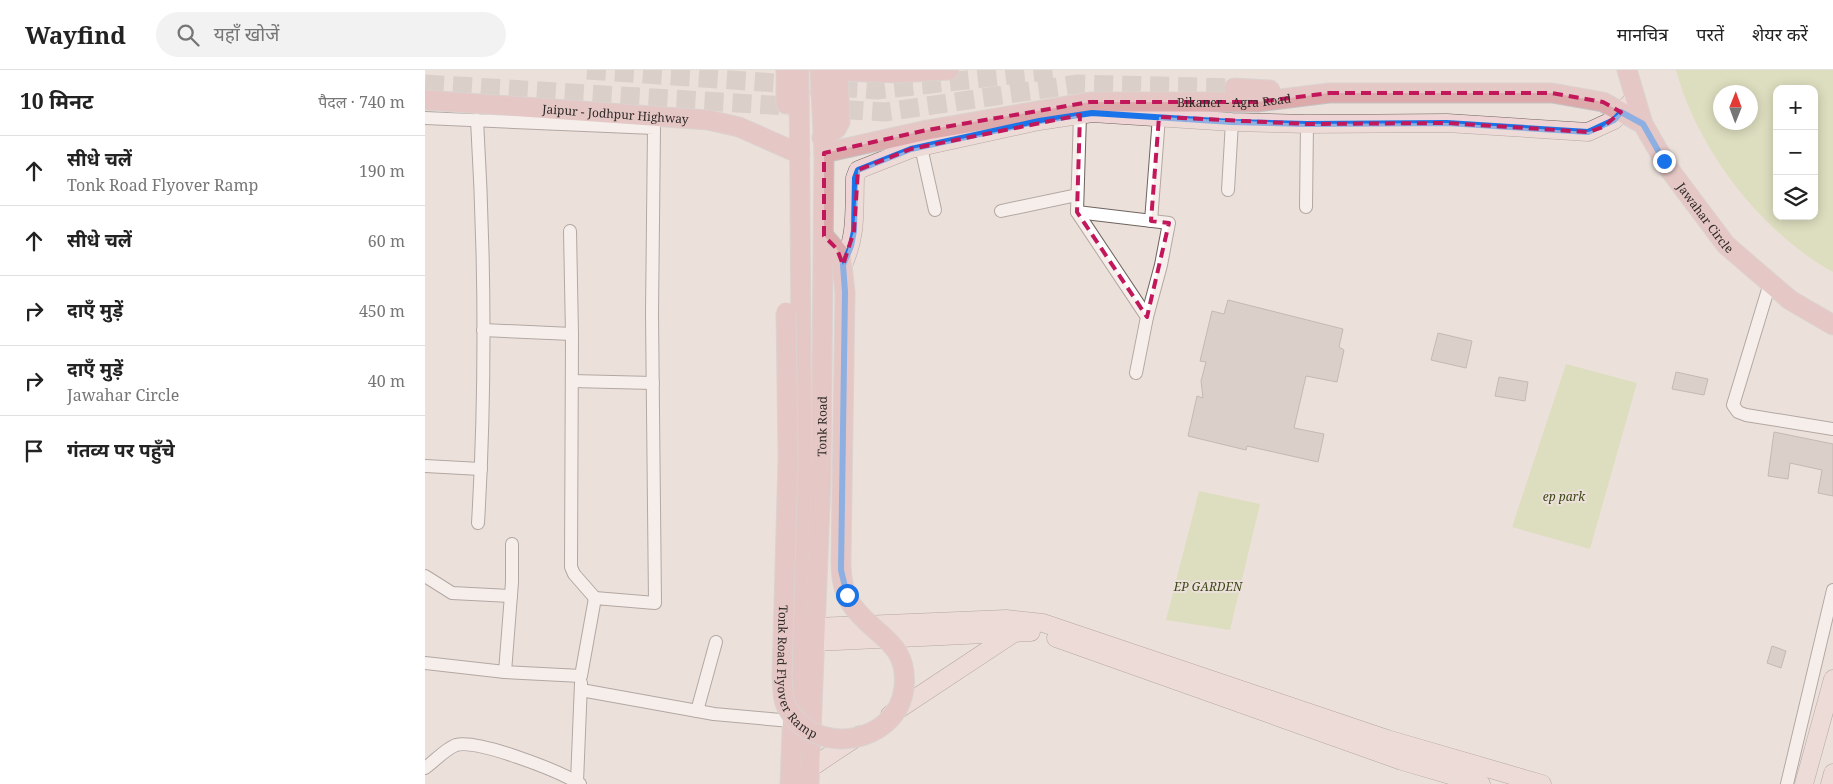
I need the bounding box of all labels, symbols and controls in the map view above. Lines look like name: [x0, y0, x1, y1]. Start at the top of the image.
search box: [156, 12, 506, 57]
text: Wayfind: [25, 18, 126, 51]
icon: search: [174, 21, 202, 49]
text: यहाँ खोजें: [214, 21, 279, 47]
text: मानचित्र: [1617, 22, 1668, 46]
text: परतें: [1696, 22, 1724, 46]
text: शेयर करें: [1752, 22, 1808, 46]
north arrow: [1713, 85, 1758, 130]
map controls: [1773, 85, 1818, 220]
button: +: [1773, 85, 1818, 130]
text: 10 मिनट: [20, 87, 93, 115]
street label: Bikaner - Agra Road: [1177, 89, 1293, 111]
text: पैदल · 740 m: [318, 91, 405, 113]
street label: Jaipur - Jodhpur Highway: [541, 100, 690, 127]
button: −: [1773, 130, 1818, 175]
text: सीधे चलें: [67, 146, 132, 172]
route end: [1653, 150, 1676, 173]
icon: ahead: [20, 157, 48, 185]
text: 190 m: [359, 160, 405, 182]
text: Tonk Road Flyover Ramp: [67, 174, 258, 196]
button: layers: [1773, 175, 1818, 220]
street label: Jawahar Circle: [1673, 178, 1737, 257]
icon: ahead: [20, 227, 48, 255]
text: सीधे चलें: [67, 227, 132, 253]
text: 60 m: [368, 230, 405, 252]
icon: right: [20, 297, 48, 325]
text: दाएँ मुड़ें: [67, 297, 123, 323]
text: 450 m: [359, 300, 405, 322]
text: दाएँ मुड़ें: [67, 356, 123, 382]
icon: right: [20, 367, 48, 395]
text: 40 m: [368, 370, 405, 392]
text: Jawahar Circle: [67, 384, 179, 406]
street label: Tonk Road: [813, 395, 830, 457]
icon: arrive: [20, 437, 48, 465]
text: गंतव्य पर पहुँचे: [67, 437, 175, 463]
park label: ep park: [1543, 488, 1586, 505]
park label: EP GARDEN: [1173, 578, 1243, 595]
route start: [836, 584, 859, 607]
street label: Tonk Road Flyover Ramp: [774, 605, 820, 742]

